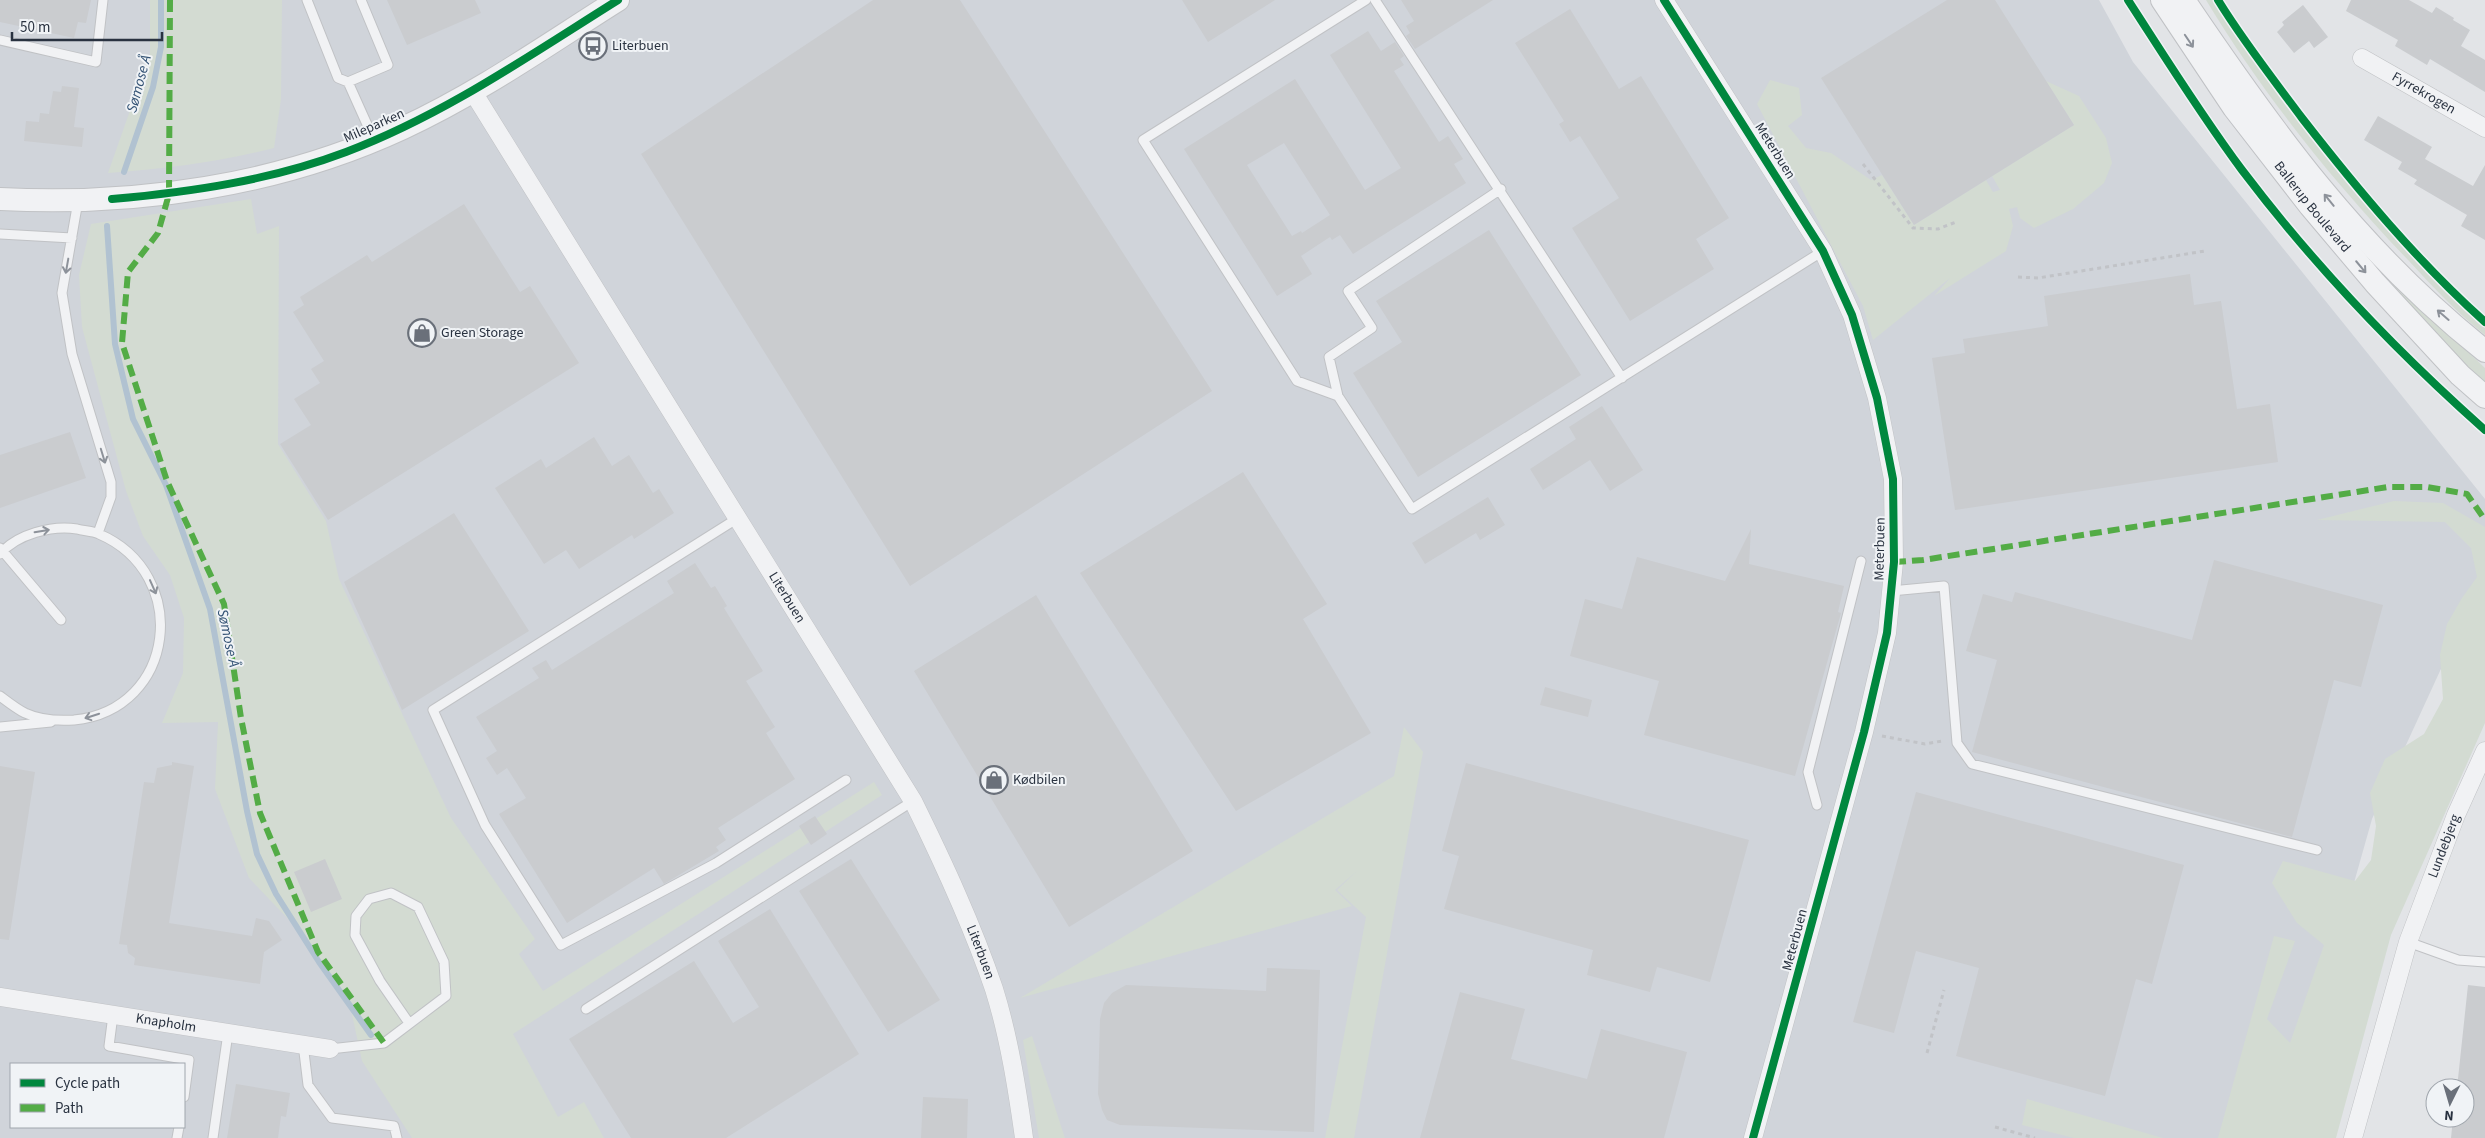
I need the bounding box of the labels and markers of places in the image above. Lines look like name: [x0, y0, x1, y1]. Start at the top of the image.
bus stop icon: Literbuen: [578, 31, 608, 61]
place label: Literbuen: [612, 36, 669, 56]
shop icon: Green Storage: [407, 318, 437, 348]
place label: Green Storage: [441, 323, 523, 343]
shop icon: Kødbilen: [979, 765, 1009, 795]
place label: Kødbilen: [1013, 770, 1066, 790]

